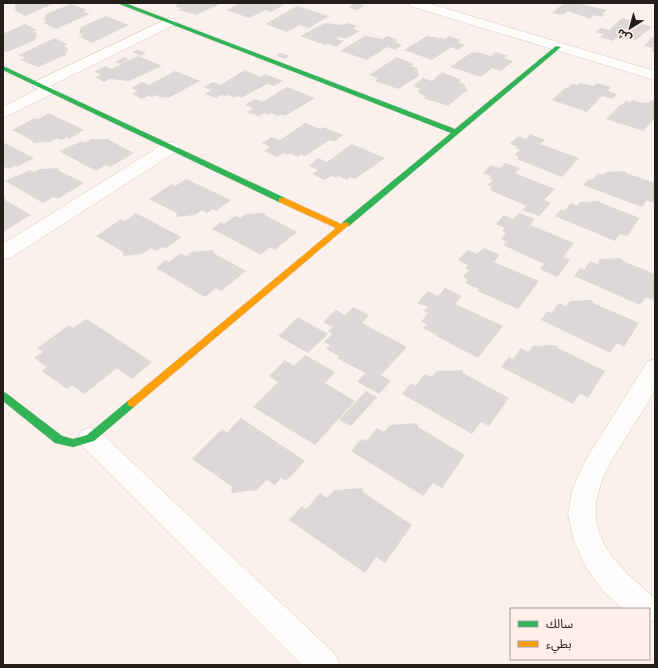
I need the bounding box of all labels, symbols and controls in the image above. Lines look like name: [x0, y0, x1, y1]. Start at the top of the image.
north arrow: [610, 8, 650, 48]
text: ش: [614, 26, 634, 46]
legend: [510, 608, 650, 660]
text: سالك: [546, 616, 573, 631]
text: بطيء: [546, 636, 572, 654]

